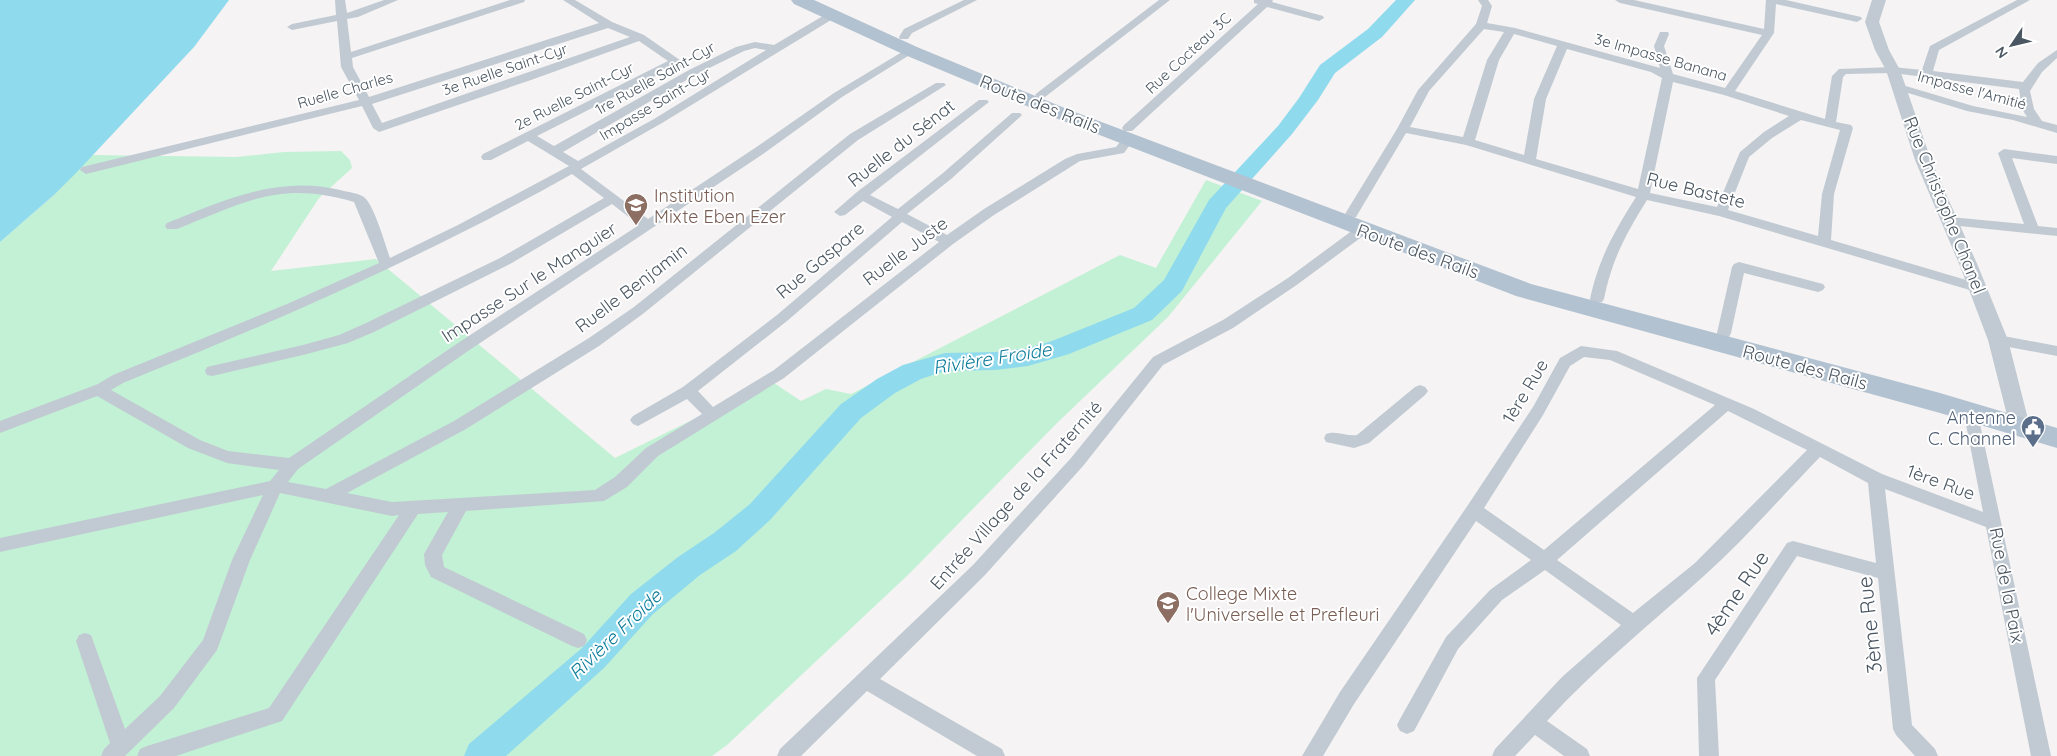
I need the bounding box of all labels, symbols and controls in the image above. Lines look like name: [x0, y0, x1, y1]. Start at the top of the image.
street label: Rue Cocteau 3C: [1141, 8, 1235, 98]
north arrow: [1987, 20, 2037, 70]
street label: 3e Impasse Banana: [1593, 29, 1729, 85]
street label: 1re Ruelle Saint-Cyr: [592, 37, 718, 119]
street label: 3e Ruelle Saint-Cyr: [440, 39, 570, 99]
text: N: [1991, 43, 2012, 62]
street label: 2e Ruelle Saint-Cyr: [511, 58, 637, 134]
street label: Impasse Saint-Cyr: [596, 63, 714, 145]
street label: Impasse l'Amitié: [1915, 66, 2029, 114]
street label: Ruelle Charles: [295, 67, 395, 113]
street label: Route des Rails: [976, 69, 1104, 139]
street label: Ruelle du Sénat: [843, 94, 959, 192]
street label: Rue Christophe Chanel: [1899, 113, 1991, 297]
street label: Rue Bastete: [1644, 167, 1748, 213]
place label: Institution Mixte Eben Ezer: [654, 184, 786, 228]
school or university icon: Institution Mixte Eben Ezer: [623, 192, 649, 226]
street label: Ruelle Juste: [858, 212, 952, 290]
street label: Impasse Sur le Manguier: [437, 217, 621, 347]
street label: Rue Gaspare: [771, 217, 869, 303]
street label: Route des Rails: [1354, 218, 1482, 284]
street label: Ruelle Benjamin: [570, 238, 692, 338]
water label: Rivière Froide: [931, 337, 1054, 379]
street label: Route des Rails: [1740, 339, 1870, 395]
street label: 1ère Rue: [1497, 355, 1553, 427]
street label: Entrée Village de la Fraternité: [925, 396, 1107, 594]
place label: Antenne C. Channel: [1928, 406, 2016, 450]
public building icon: Antenne C. Channel: [2020, 414, 2046, 448]
street label: 1ère Rue: [1904, 459, 1978, 505]
street label: Rue de la Paix: [1985, 525, 2030, 645]
street label: 4ème Rue: [1698, 545, 1774, 641]
street label: 3ème Rue: [1851, 575, 1887, 675]
place label: College Mixte l'Universelle et Prefleuri: [1186, 582, 1379, 626]
water label: Rivière Froide: [564, 583, 667, 684]
school or university icon: College Mixte l'Universelle et Prefleuri: [1155, 590, 1181, 624]

